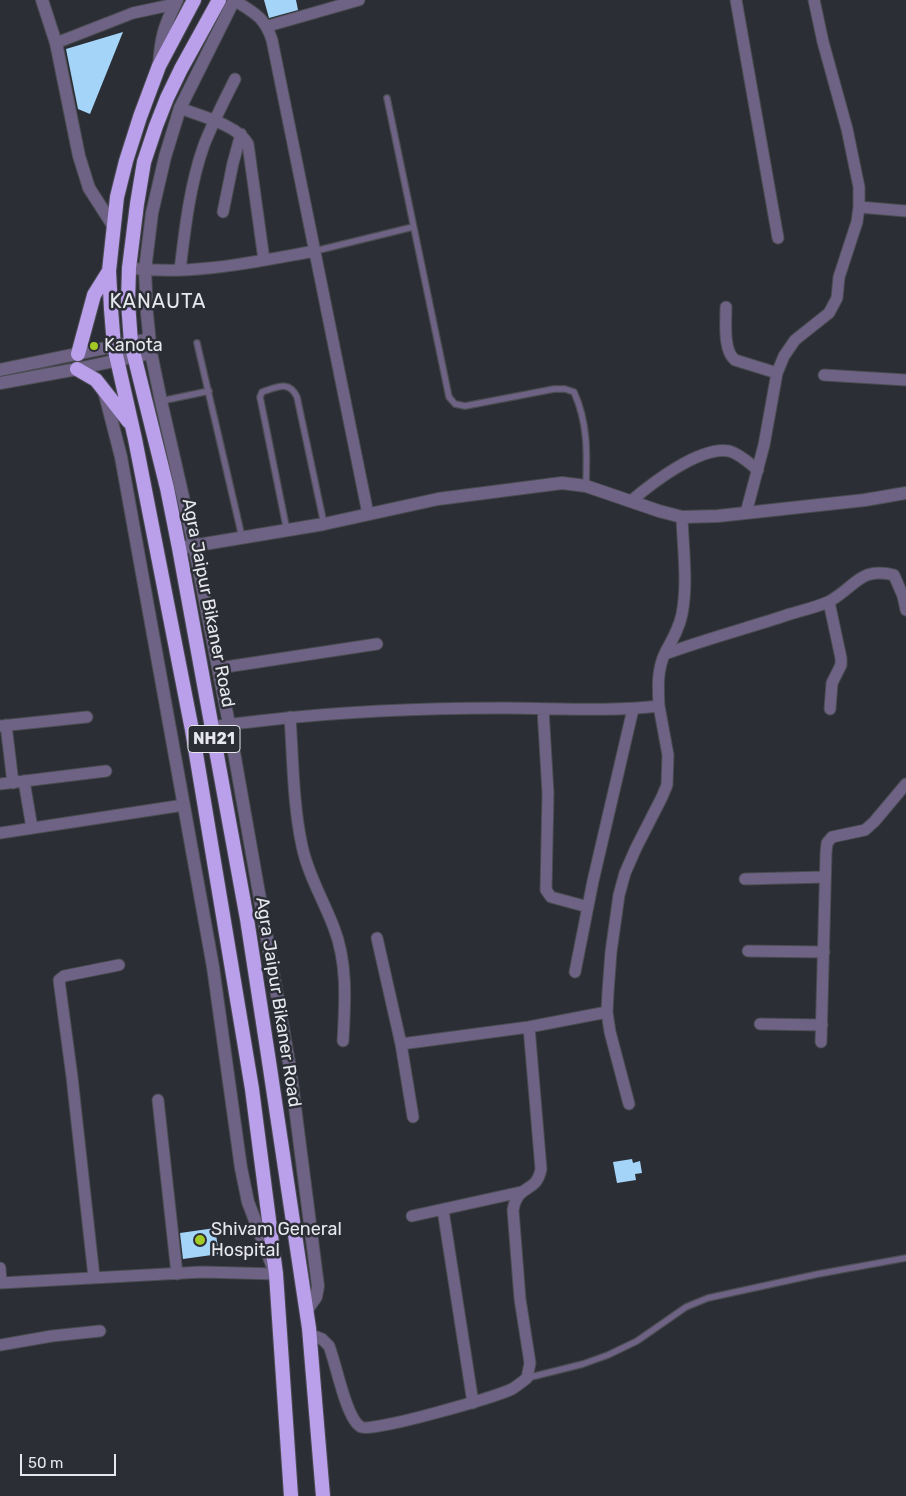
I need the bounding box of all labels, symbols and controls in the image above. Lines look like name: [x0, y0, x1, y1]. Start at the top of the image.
district label: KANAUTA: [109, 290, 207, 314]
place label: Kanota: [104, 335, 163, 357]
marker: Kanota: [88, 340, 100, 352]
street label: Agra Jaipur Bikaner Road: [177, 497, 239, 709]
road number: NH21: [188, 726, 240, 752]
street label: Agra Jaipur Bikaner Road: [251, 895, 305, 1109]
place label: Shivam General Hospital: [211, 1219, 342, 1262]
marker: Shivam General Hospital: [193, 1233, 207, 1247]
scale bar: [22, 1444, 119, 1476]
text: 50 m: [28, 1454, 63, 1472]

